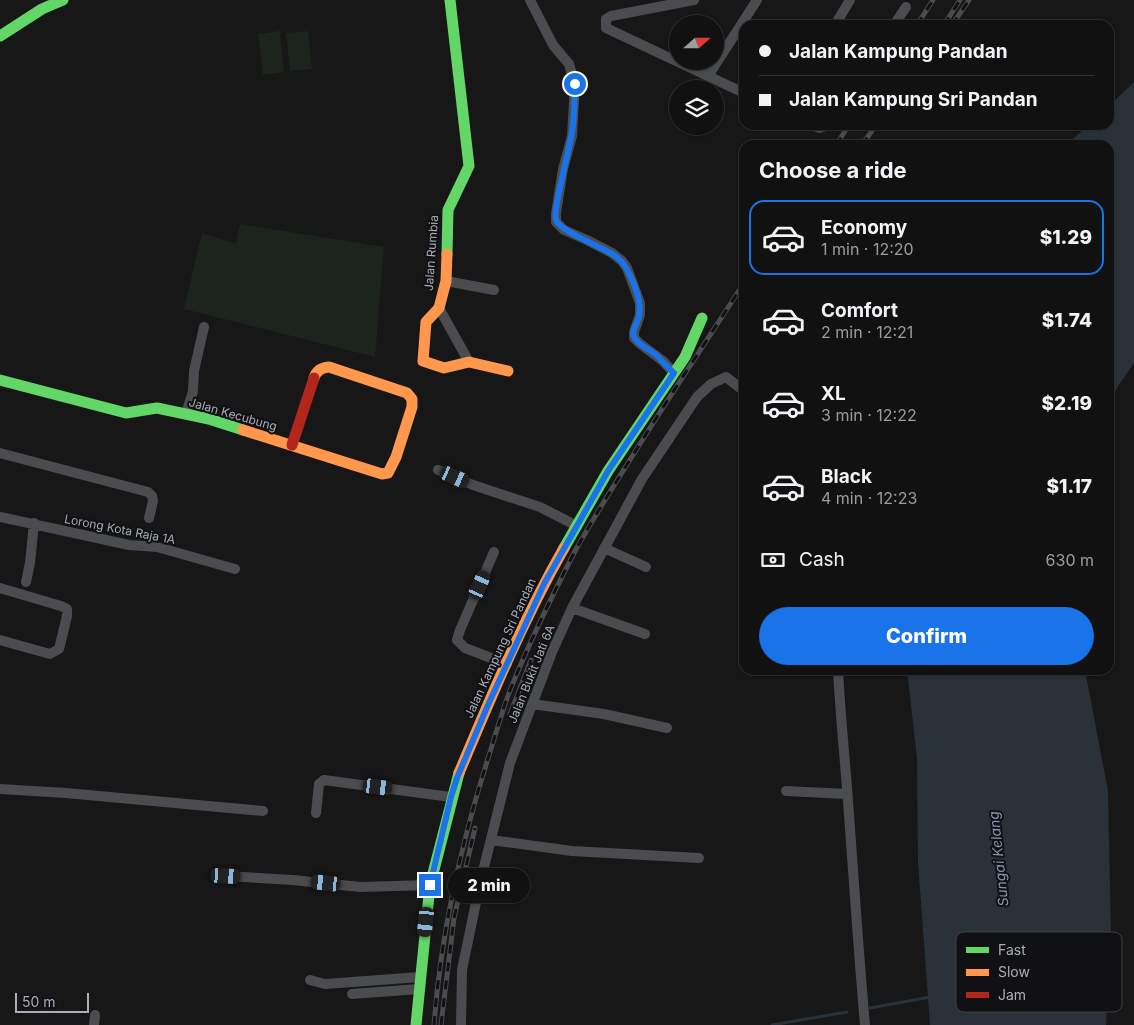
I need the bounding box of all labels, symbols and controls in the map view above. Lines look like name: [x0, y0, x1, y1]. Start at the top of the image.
north arrow: [669, 15, 724, 70]
map controls: [669, 15, 724, 135]
text: Jalan Kampung Pandan: [789, 40, 1008, 63]
route start: [564, 73, 586, 95]
button: layers: [669, 80, 724, 135]
text: Jalan Kampung Sri Pandan: [789, 88, 1038, 111]
text: Choose a ride: [759, 157, 907, 183]
street label: Jalan Rumbia: [421, 215, 441, 291]
icon: car: [761, 215, 806, 260]
text: Economy: [821, 216, 907, 239]
text: $1.29: [1040, 226, 1092, 249]
text: 1 min · 12:20: [821, 239, 914, 259]
icon: car: [761, 298, 806, 343]
text: Comfort: [821, 299, 898, 322]
text: $1.74: [1042, 309, 1092, 332]
text: 2 min · 12:21: [821, 322, 913, 342]
icon: car: [761, 381, 806, 426]
text: XL: [821, 382, 846, 405]
text: $2.19: [1041, 392, 1092, 415]
street label: Jalan Kecubung: [187, 394, 279, 434]
text: 3 min · 12:22: [821, 405, 917, 425]
car: [438, 464, 471, 490]
icon: car: [761, 464, 806, 509]
text: Black: [821, 465, 872, 488]
text: $1.17: [1047, 475, 1092, 498]
text: 4 min · 12:23: [821, 488, 917, 508]
street label: Lorong Kota Raja 1A: [63, 511, 177, 547]
icon: cash: [759, 546, 787, 574]
text: Cash: [799, 548, 845, 571]
text: 630 m: [1046, 550, 1094, 570]
car: [467, 568, 492, 602]
street label: Jalan Kampung Sri Pandan: [461, 576, 539, 720]
button: Confirm: [759, 607, 1094, 665]
street label: Jalan Bukit Jati 6A: [504, 623, 558, 725]
car: [362, 778, 393, 796]
water label: Sungai Kelang: [984, 810, 1011, 908]
car: [210, 868, 241, 884]
callout: 2 min: [448, 868, 530, 902]
car: [310, 874, 341, 892]
route end: [419, 874, 441, 896]
text: 2 min: [467, 875, 511, 895]
car: [416, 906, 435, 938]
legend: [956, 932, 1122, 1012]
text: Fast: [998, 941, 1026, 958]
text: Slow: [998, 963, 1030, 980]
text: Jam: [998, 986, 1026, 1003]
scale bar: [15, 990, 89, 1013]
text: 50 m: [22, 993, 56, 1010]

